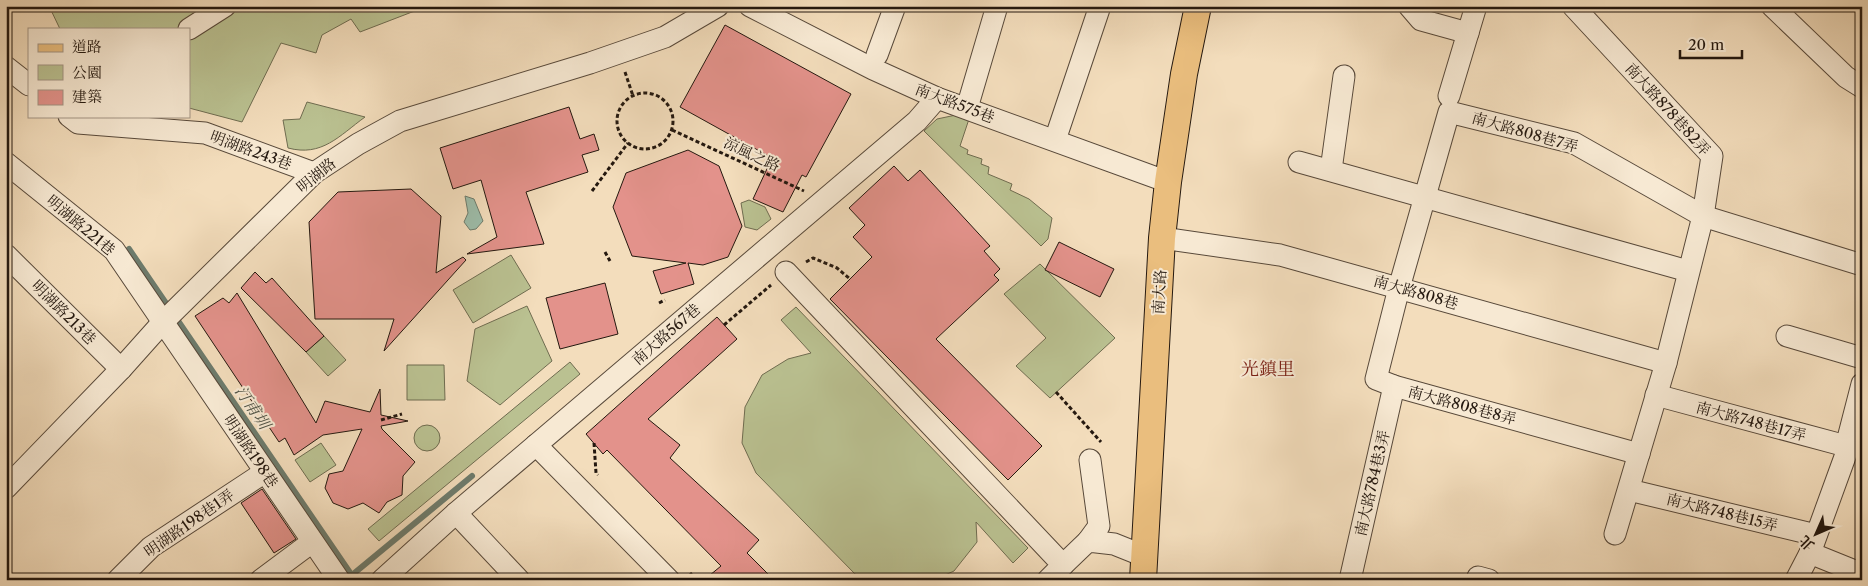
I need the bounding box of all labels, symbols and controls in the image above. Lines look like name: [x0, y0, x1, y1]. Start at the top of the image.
legend: [28, 28, 190, 118]
scale bar: [1680, 28, 1743, 60]
text: 20 m: [1688, 35, 1724, 54]
text: 道路: [72, 37, 102, 56]
street label: 南大路878巷82弄: [1622, 59, 1714, 159]
text: 公園: [72, 63, 102, 82]
street label: 南大路575巷: [913, 79, 997, 127]
text: 建築: [72, 87, 102, 106]
street label: 南大路808巷7弄: [1470, 108, 1580, 156]
street label: 明湖路243巷: [208, 126, 294, 174]
street label: 涼風之路: [721, 133, 783, 175]
street label: 明湖路: [293, 153, 339, 197]
street label: 明湖路221巷: [43, 191, 119, 259]
street label: 南大路: [1148, 269, 1170, 315]
street label: 南大路808巷: [1371, 271, 1461, 313]
street label: 明湖路213巷: [28, 276, 100, 348]
street label: 南大路567巷: [628, 299, 704, 369]
district label: 光鎮里: [1241, 358, 1295, 380]
street label: 南大路808巷8弄: [1406, 381, 1518, 429]
water label: 汀甫圳: [231, 382, 276, 435]
street label: 南大路748巷17弄: [1694, 397, 1808, 445]
street label: 明湖路198巷: [220, 411, 282, 491]
street label: 南大路784巷3弄: [1351, 428, 1393, 538]
street label: 明湖路198巷1弄: [140, 485, 238, 561]
street label: 南大路748巷15弄: [1664, 489, 1780, 535]
north arrow: [1790, 508, 1840, 558]
text: 北: [1795, 532, 1818, 555]

